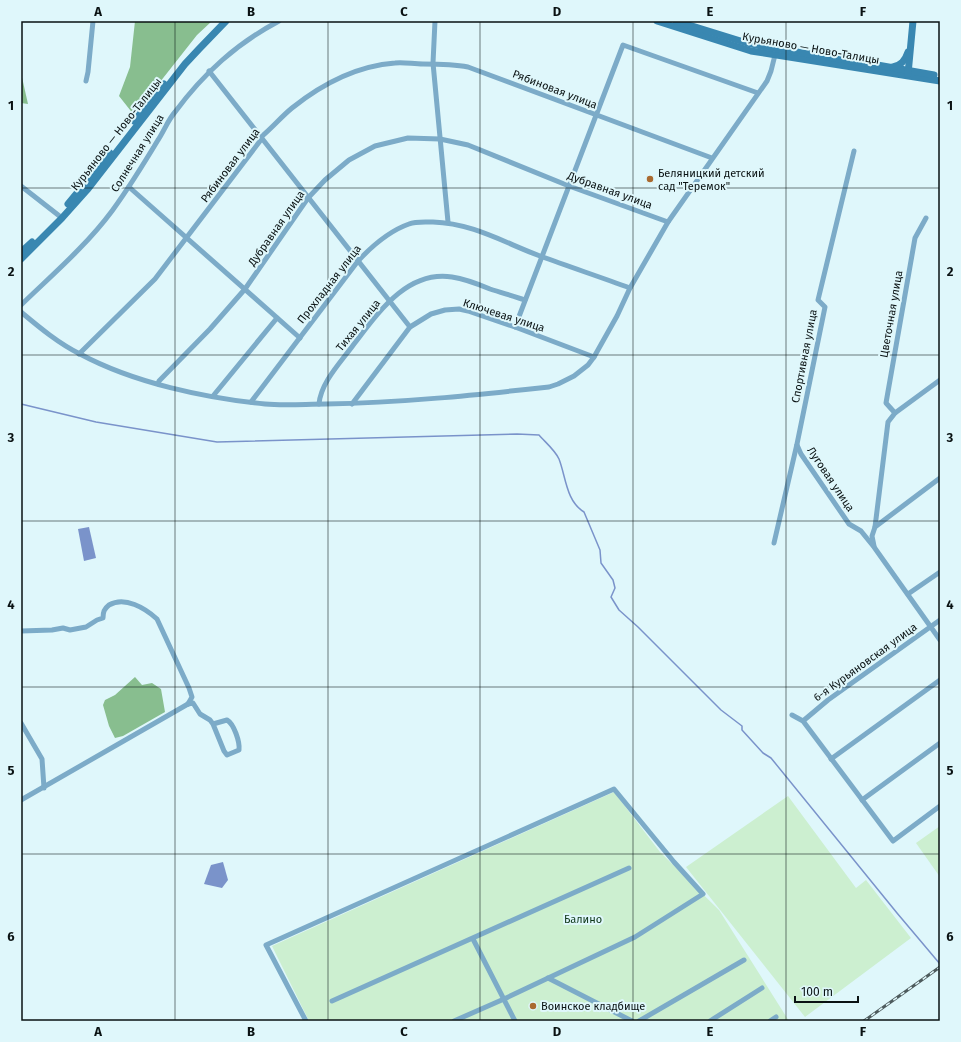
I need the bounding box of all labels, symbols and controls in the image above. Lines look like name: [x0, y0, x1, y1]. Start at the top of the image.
text: A: [93, 4, 102, 19]
text: B: [247, 4, 255, 19]
text: C: [400, 4, 408, 19]
text: D: [553, 4, 562, 19]
text: E: [707, 4, 714, 19]
text: F: [860, 4, 867, 19]
street label: Курьяново — Ново-Талицы: [741, 30, 880, 67]
street label: Рябиновая улица: [511, 67, 599, 112]
street label: Курьяново — Ново-Талицы: [68, 76, 164, 193]
text: 1: [8, 98, 14, 113]
text: 1: [947, 98, 953, 113]
street label: Солнечная улица: [108, 112, 167, 195]
street label: Рябиновая улица: [198, 126, 263, 205]
place label: Беляницкий детский сад "Теремок": [658, 167, 765, 193]
street label: Дубравная улица: [565, 169, 654, 212]
marker: Беляницкий детский сад "Теремок": [645, 174, 655, 184]
street label: Дубравная улица: [245, 188, 307, 269]
street label: Прохладная улица: [295, 242, 364, 326]
text: 2: [8, 264, 15, 279]
text: 2: [947, 264, 954, 279]
street label: Цветочная улица: [877, 269, 906, 359]
street label: Ключевая улица: [461, 296, 546, 335]
street label: Тихая улица: [334, 297, 383, 354]
street label: Спортивная улица: [789, 308, 820, 404]
text: 3: [7, 430, 15, 445]
text: 3: [946, 430, 954, 445]
street label: Луговая улица: [804, 444, 857, 514]
text: 4: [7, 597, 15, 612]
text: 4: [946, 597, 954, 612]
street label: 6-я Курьяновская улица: [811, 621, 920, 704]
text: 5: [8, 763, 15, 778]
text: 5: [947, 763, 954, 778]
park label: Балино: [564, 913, 602, 926]
text: 6: [7, 929, 15, 944]
text: 6: [946, 929, 954, 944]
scale bar: [795, 978, 858, 1004]
text: 100 m: [801, 985, 833, 999]
place label: Воинское кладбище: [541, 1000, 645, 1013]
marker: Воинское кладбище: [528, 1001, 538, 1011]
text: A: [93, 1024, 102, 1039]
text: B: [247, 1024, 255, 1039]
text: C: [400, 1024, 408, 1039]
text: D: [553, 1024, 562, 1039]
text: E: [707, 1024, 714, 1039]
text: F: [860, 1024, 867, 1039]

